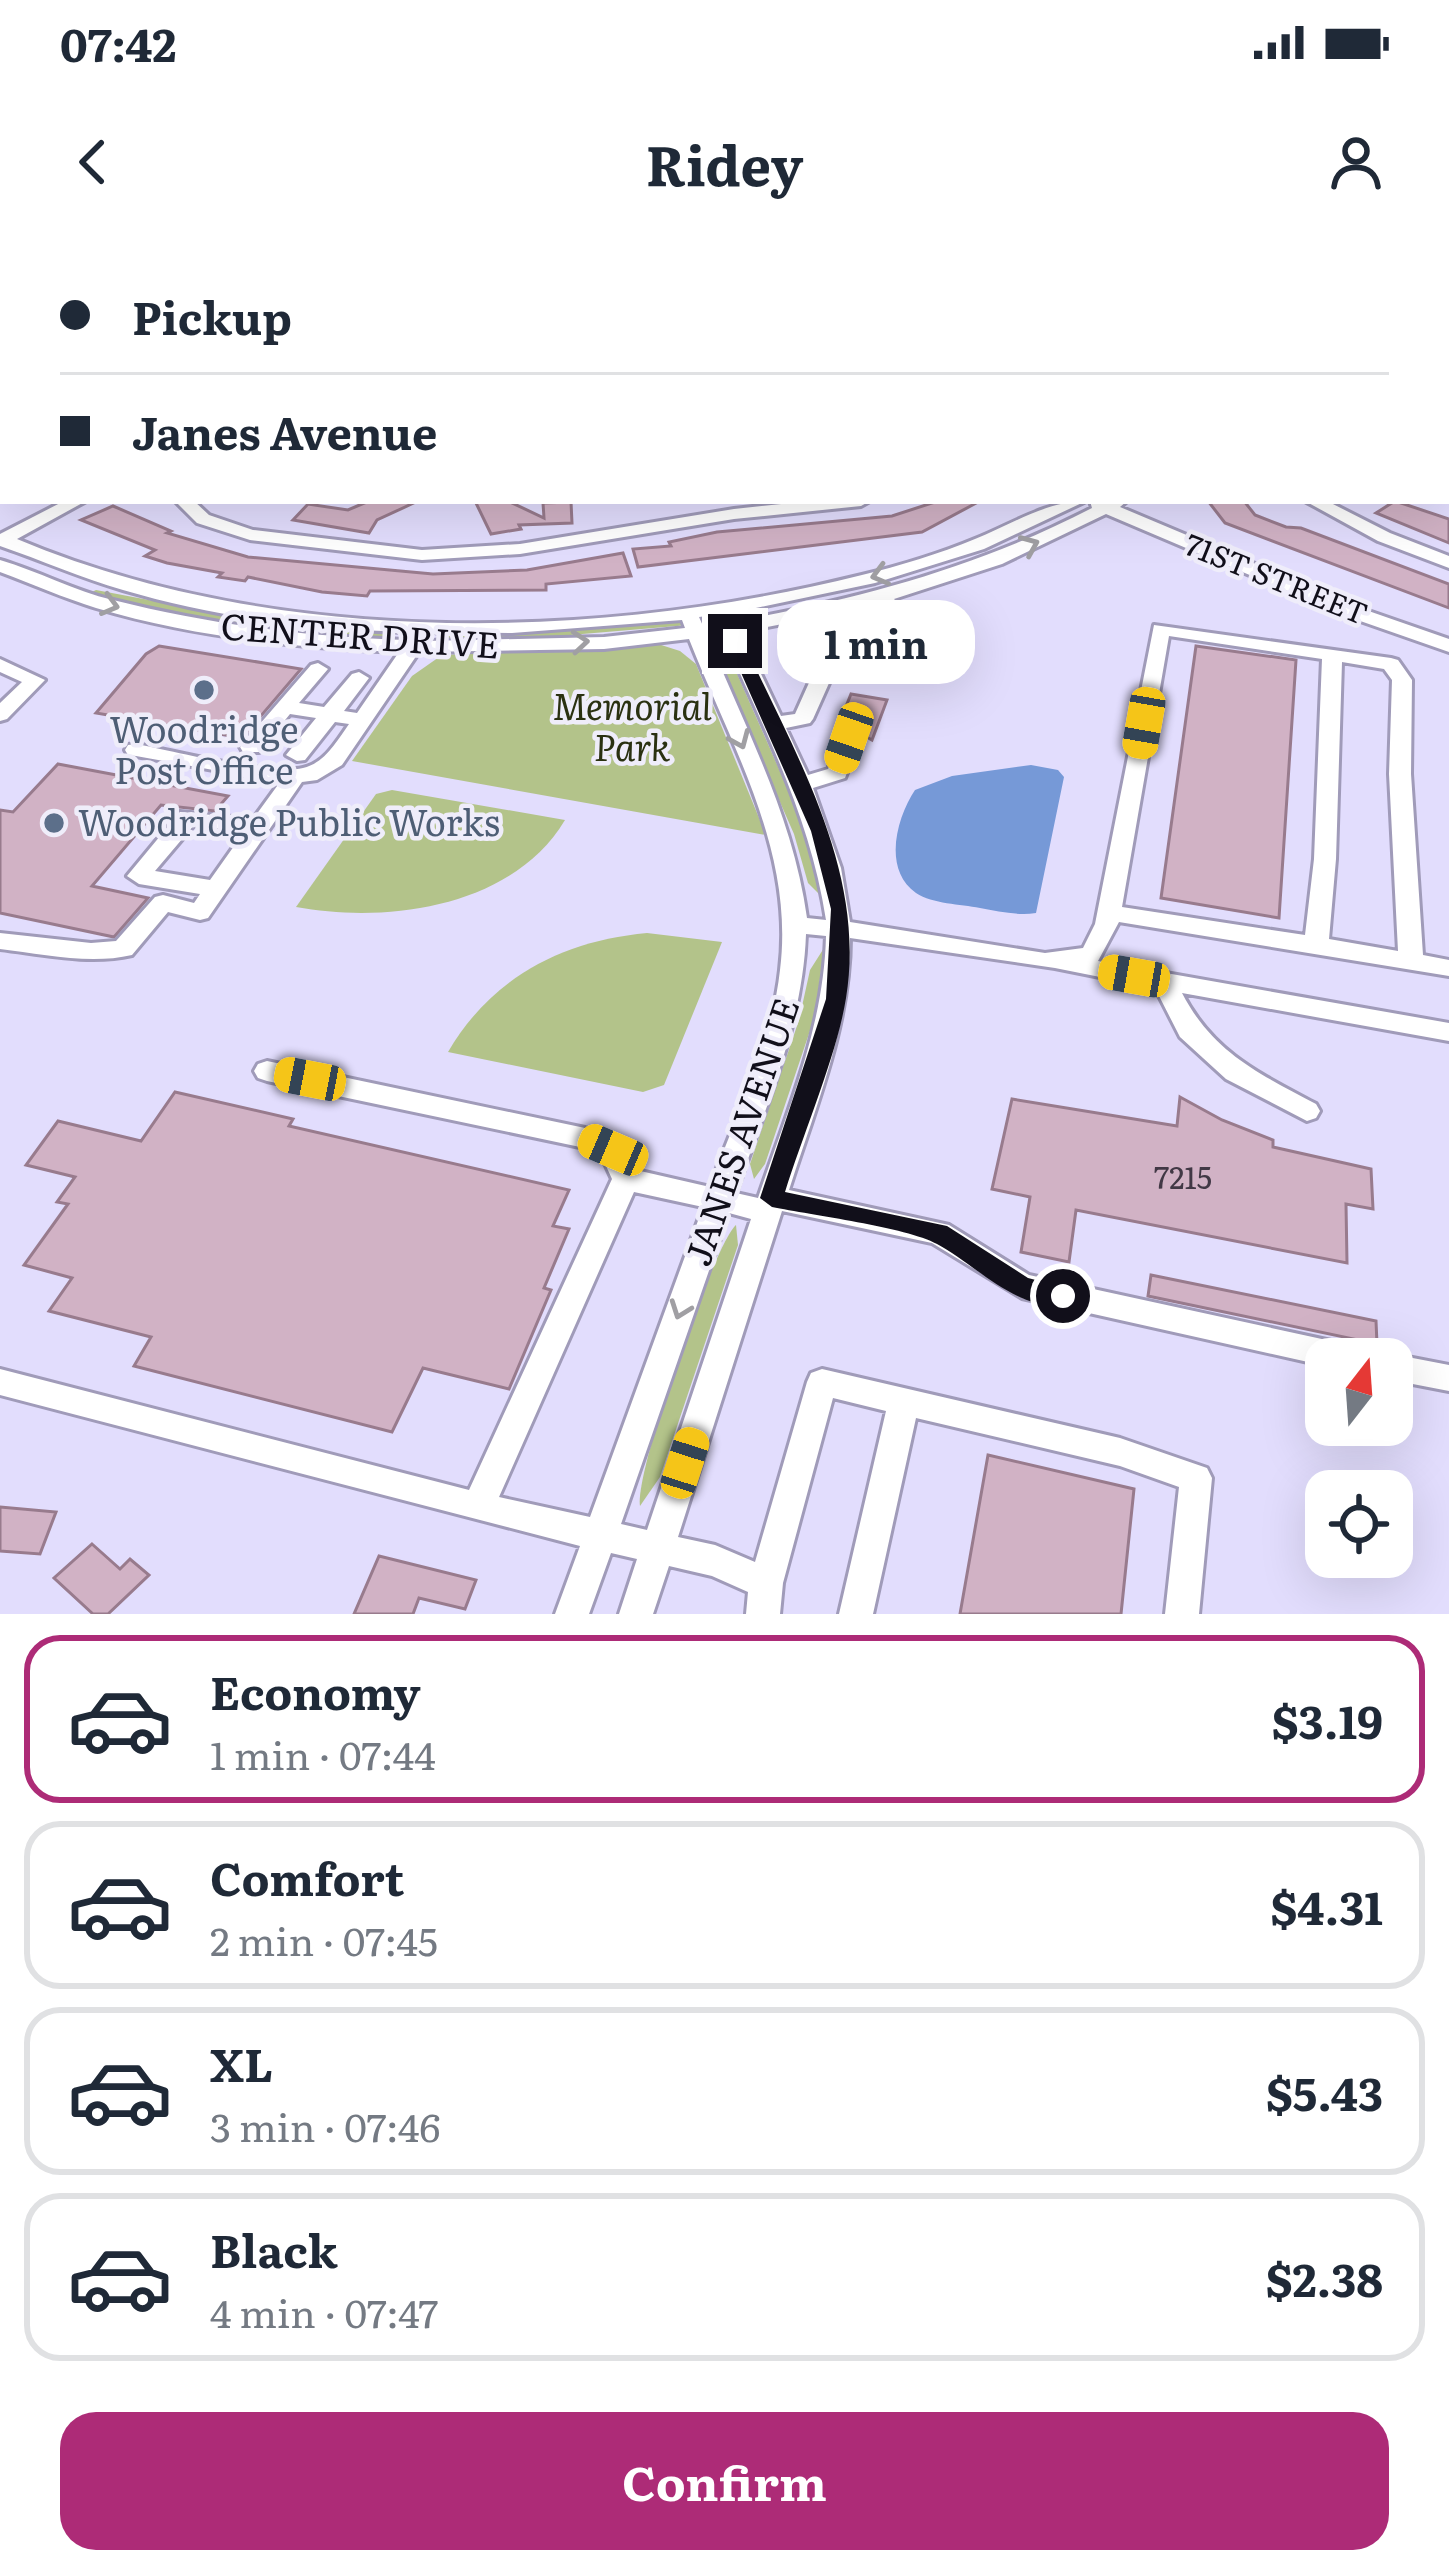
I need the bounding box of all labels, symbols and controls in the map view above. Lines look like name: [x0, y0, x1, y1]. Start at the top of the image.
text: 07:42: [60, 9, 176, 76]
text: Ridey: [646, 122, 803, 203]
icon: back: [60, 129, 126, 195]
icon: person: [1323, 129, 1389, 195]
text: Pickup: [132, 282, 292, 349]
text: Janes Avenue: [132, 397, 438, 464]
street label: 71ST STREET: [1179, 521, 1375, 634]
one-way arrow: [1018, 536, 1039, 560]
one-way arrow: [870, 561, 891, 586]
one-way arrow: [99, 591, 120, 616]
street label: CENTER DRIVE: [219, 597, 501, 670]
callout: 1 min: [777, 599, 975, 683]
text: 1 min: [824, 613, 928, 671]
route end: [708, 614, 762, 668]
one-way arrow: [571, 629, 590, 655]
marker: Woodridge Post Office: [191, 677, 217, 703]
park label: Memorial Park: [552, 678, 712, 772]
car: [1120, 684, 1168, 762]
car: [820, 698, 878, 778]
place label: Woodridge Post Office: [109, 701, 299, 795]
one-way arrow: [726, 728, 750, 749]
place label: Woodridge Public Works: [78, 794, 500, 847]
marker: Woodridge Public Works: [41, 810, 67, 836]
car: [1095, 952, 1173, 1000]
street label: JANES AVENUE: [669, 990, 810, 1272]
car: [271, 1054, 349, 1104]
car: [573, 1119, 653, 1181]
house number: 7215: [1154, 1154, 1212, 1198]
route start: [1036, 1269, 1090, 1323]
one-way arrow: [670, 1298, 694, 1319]
north arrow: [1305, 1338, 1413, 1446]
map controls: [1305, 1338, 1413, 1578]
car: [657, 1423, 713, 1503]
button: locate: [1305, 1470, 1413, 1578]
text: Economy: [210, 1657, 421, 1724]
icon: car: [66, 1665, 174, 1773]
text: $3.19: [1272, 1686, 1383, 1753]
text: 1 min · 07:44: [210, 1724, 436, 1782]
text: Comfort: [210, 1843, 404, 1910]
icon: car: [66, 1851, 174, 1959]
text: $4.31: [1271, 1872, 1383, 1939]
text: 2 min · 07:45: [210, 1910, 438, 1968]
text: XL: [210, 2029, 273, 2096]
icon: car: [66, 2037, 174, 2145]
text: $5.43: [1266, 2058, 1383, 2125]
text: 3 min · 07:46: [210, 2096, 440, 2154]
text: Black: [210, 2215, 338, 2282]
icon: car: [66, 2223, 174, 2331]
text: $2.38: [1266, 2244, 1383, 2311]
text: 4 min · 07:47: [210, 2282, 438, 2340]
button: Confirm: [60, 2412, 1389, 2550]

